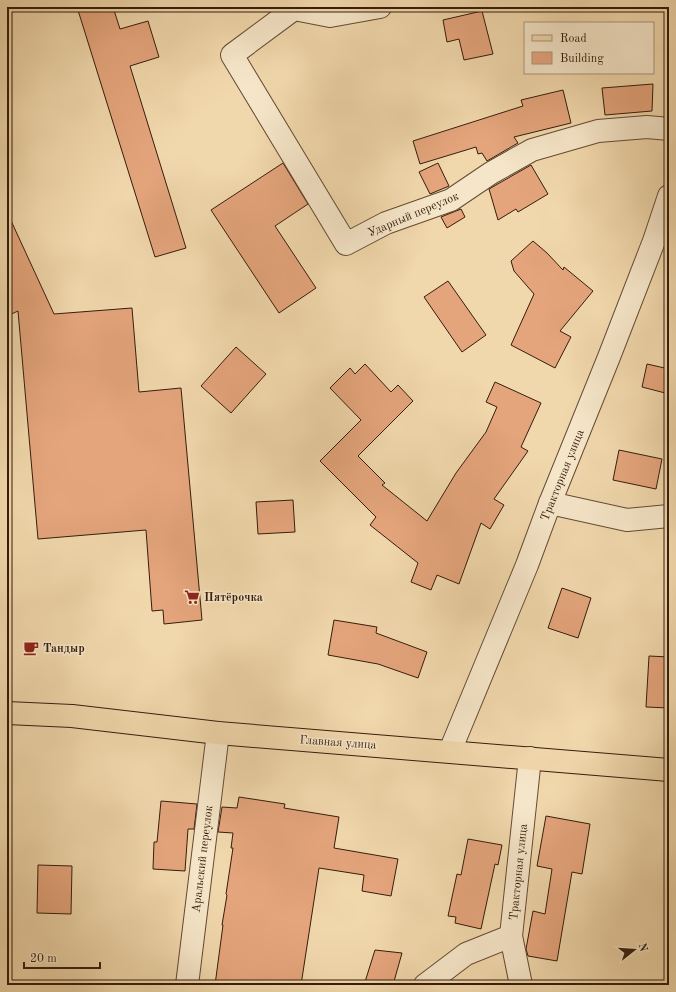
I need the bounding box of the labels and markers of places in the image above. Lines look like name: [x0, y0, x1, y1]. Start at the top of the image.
supermarket icon: Пятёрочка: [183, 588, 201, 606]
place label: Пятёрочка: [204, 592, 263, 604]
cafe icon: Тандыр: [22, 639, 40, 657]
place label: Тандыр: [43, 643, 85, 655]

